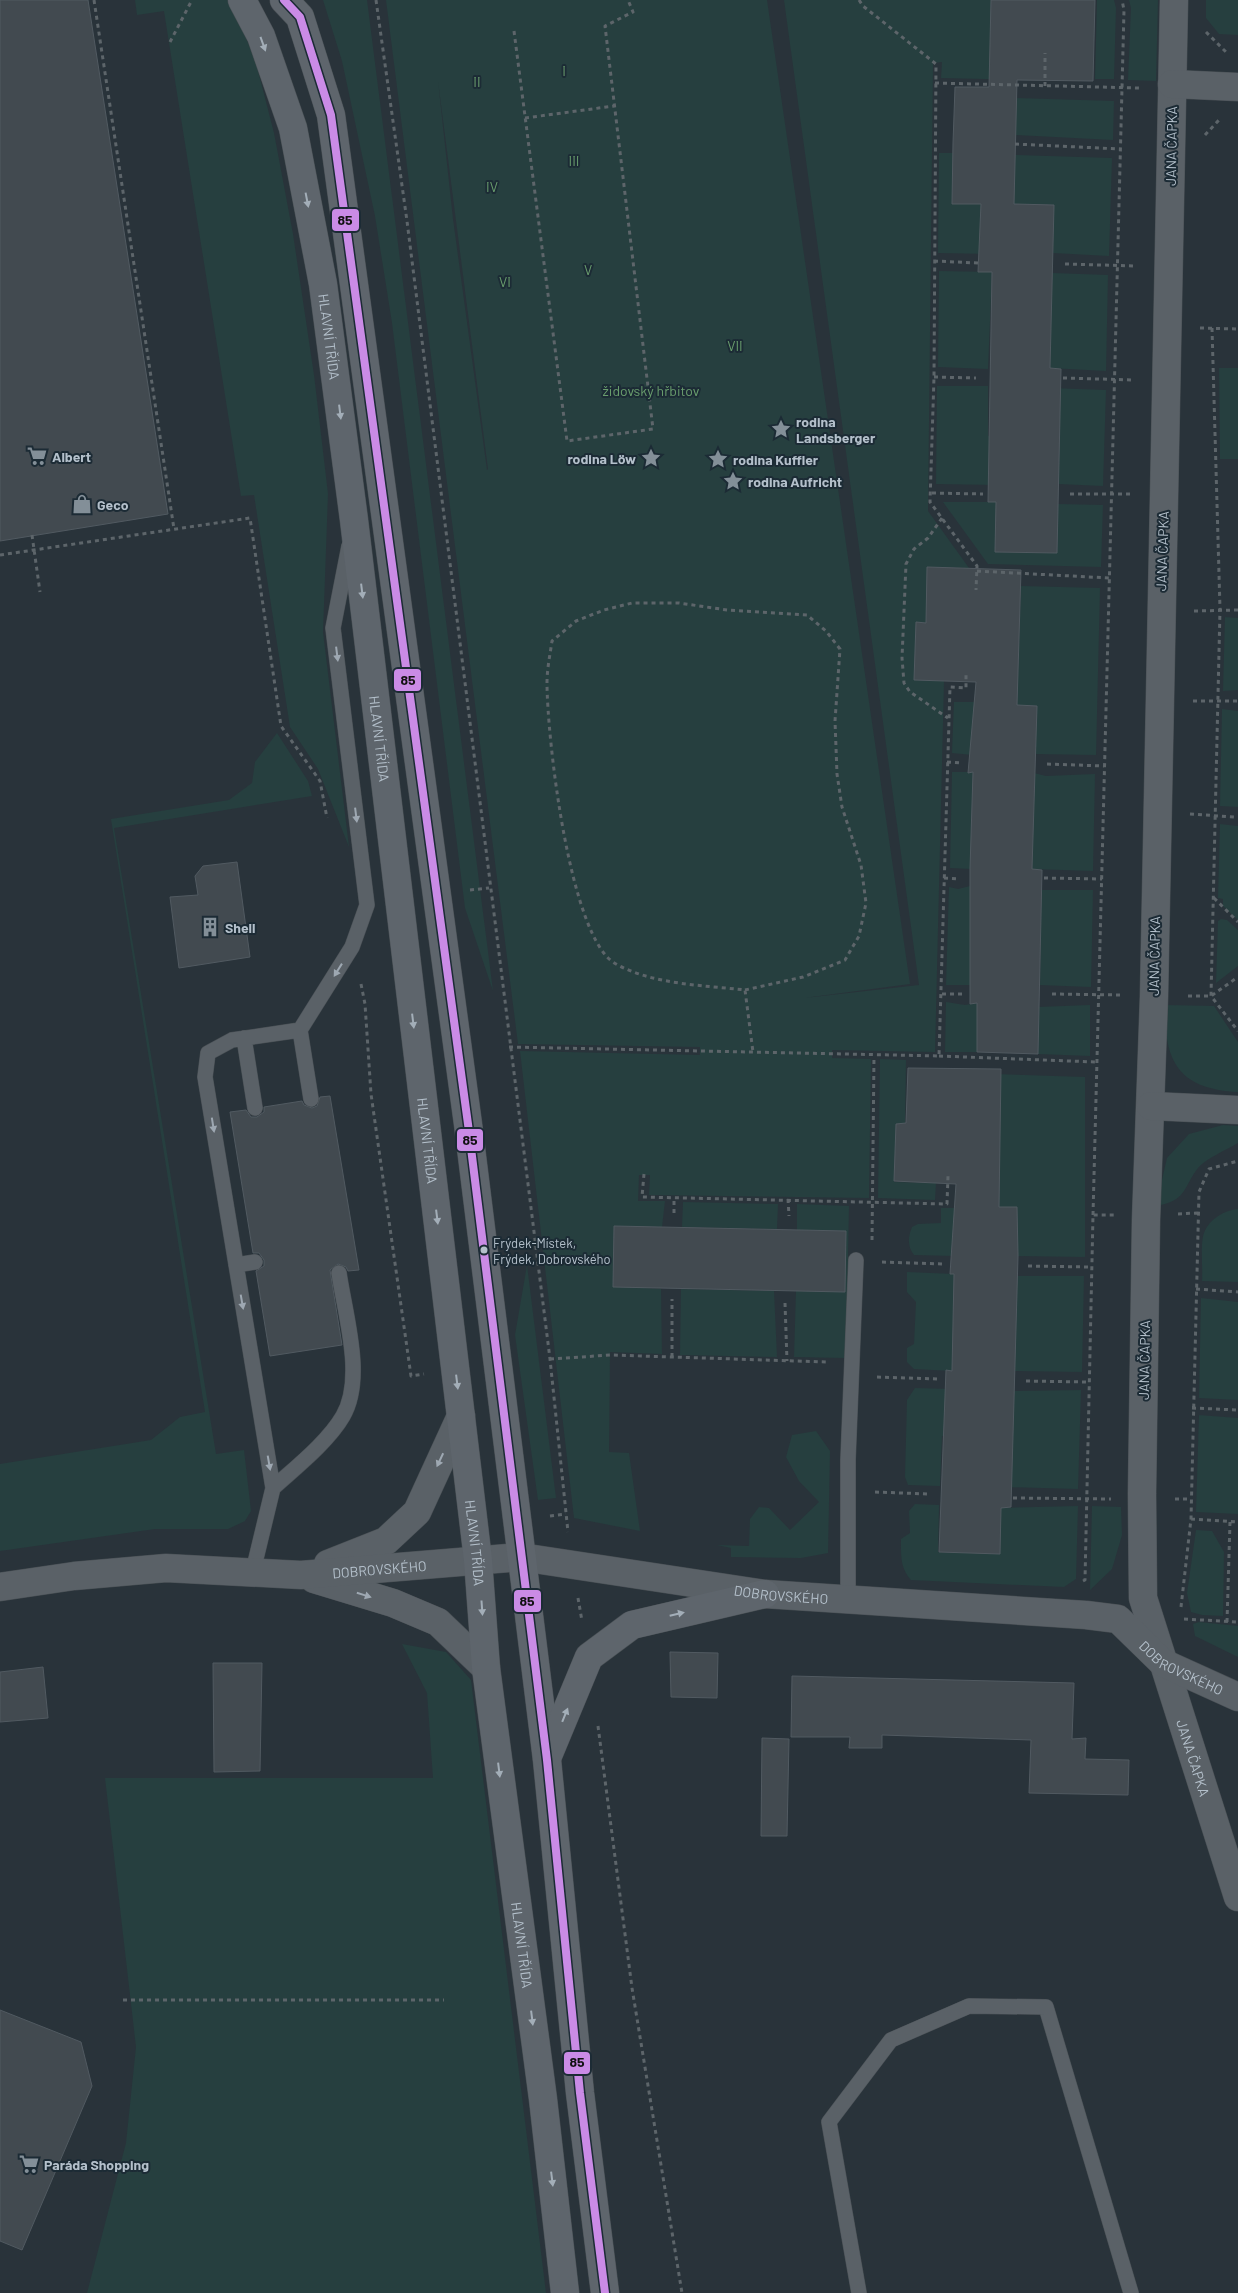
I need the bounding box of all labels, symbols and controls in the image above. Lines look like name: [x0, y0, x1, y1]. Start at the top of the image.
one-way arrow: [260, 36, 268, 51]
park label: I: [562, 62, 566, 79]
park label: II: [473, 73, 481, 90]
street label: JANA ČAPKA: [1162, 105, 1180, 186]
park label: III: [569, 152, 579, 169]
park label: IV: [486, 178, 498, 195]
one-way arrow: [303, 192, 311, 208]
line badge: 85: [331, 208, 360, 232]
text: 85: [337, 211, 353, 228]
park label: V: [584, 261, 592, 278]
park label: VI: [499, 273, 511, 290]
street label: HLAVNÍ TŘÍDA: [316, 293, 344, 381]
park label: VII: [727, 337, 743, 354]
park label: židovský hřbitov: [603, 382, 700, 399]
one-way arrow: [336, 404, 344, 420]
place label: rodina Landsberger: [796, 413, 876, 446]
place icon: rodina Landsberger: [770, 418, 792, 440]
supermarket icon: Albert: [26, 445, 48, 467]
place icon: rodina Löw: [640, 447, 662, 469]
place label: Albert: [52, 448, 91, 465]
place icon: rodina Kuffler: [707, 448, 729, 470]
place label: rodina Löw: [567, 450, 636, 467]
place label: rodina Kuffler: [733, 451, 819, 468]
place icon: rodina Aufricht: [722, 470, 744, 492]
place label: rodina Aufricht: [748, 473, 842, 490]
shop icon: Geco: [71, 493, 93, 515]
place label: Geco: [97, 496, 129, 513]
street label: JANA ČAPKA: [1152, 510, 1172, 591]
one-way arrow: [358, 583, 366, 599]
one-way arrow: [333, 646, 341, 662]
line badge: 85: [393, 668, 422, 692]
text: 85: [400, 671, 416, 688]
street label: HLAVNÍ TŘÍDA: [366, 694, 394, 783]
one-way arrow: [352, 807, 360, 823]
street label: JANA ČAPKA: [1145, 915, 1163, 996]
building icon: Shell: [199, 916, 221, 938]
place label: Shell: [225, 919, 255, 936]
one-way arrow: [333, 964, 342, 977]
one-way arrow: [409, 1013, 417, 1029]
street label: HLAVNÍ TŘÍDA: [414, 1097, 442, 1185]
one-way arrow: [209, 1117, 217, 1133]
line badge: 85: [456, 1128, 484, 1152]
text: 85: [462, 1131, 478, 1148]
one-way arrow: [433, 1209, 441, 1225]
place label: Frýdek-Místek, Frýdek, Dobrovského: [493, 1235, 611, 1267]
marker: Frýdek-Místek, Frýdek, Dobrovského: [479, 1245, 489, 1255]
one-way arrow: [239, 1295, 247, 1311]
street label: JANA ČAPKA: [1135, 1319, 1153, 1400]
one-way arrow: [453, 1375, 461, 1391]
one-way arrow: [436, 1453, 444, 1467]
one-way arrow: [265, 1455, 273, 1471]
street label: HLAVNÍ TŘÍDA: [462, 1499, 488, 1587]
street label: DOBROVSKÉHO: [332, 1556, 427, 1581]
street label: DOBROVSKÉHO: [733, 1581, 829, 1607]
line badge: 85: [513, 1589, 542, 1613]
one-way arrow: [357, 1591, 372, 1599]
text: 85: [519, 1592, 535, 1609]
one-way arrow: [478, 1600, 486, 1616]
one-way arrow: [670, 1610, 685, 1618]
street label: DOBROVSKÉHO: [1136, 1637, 1226, 1698]
one-way arrow: [562, 1707, 569, 1722]
street label: JANA ČAPKA: [1174, 1717, 1214, 1799]
one-way arrow: [495, 1762, 503, 1778]
street label: HLAVNÍ TŘÍDA: [509, 1901, 537, 1989]
one-way arrow: [528, 2010, 536, 2026]
line badge: 85: [563, 2051, 591, 2075]
text: 85: [569, 2053, 585, 2070]
supermarket icon: Paráda Shopping: [18, 2153, 40, 2175]
place label: Paráda Shopping: [44, 2156, 149, 2173]
one-way arrow: [548, 2171, 556, 2187]

